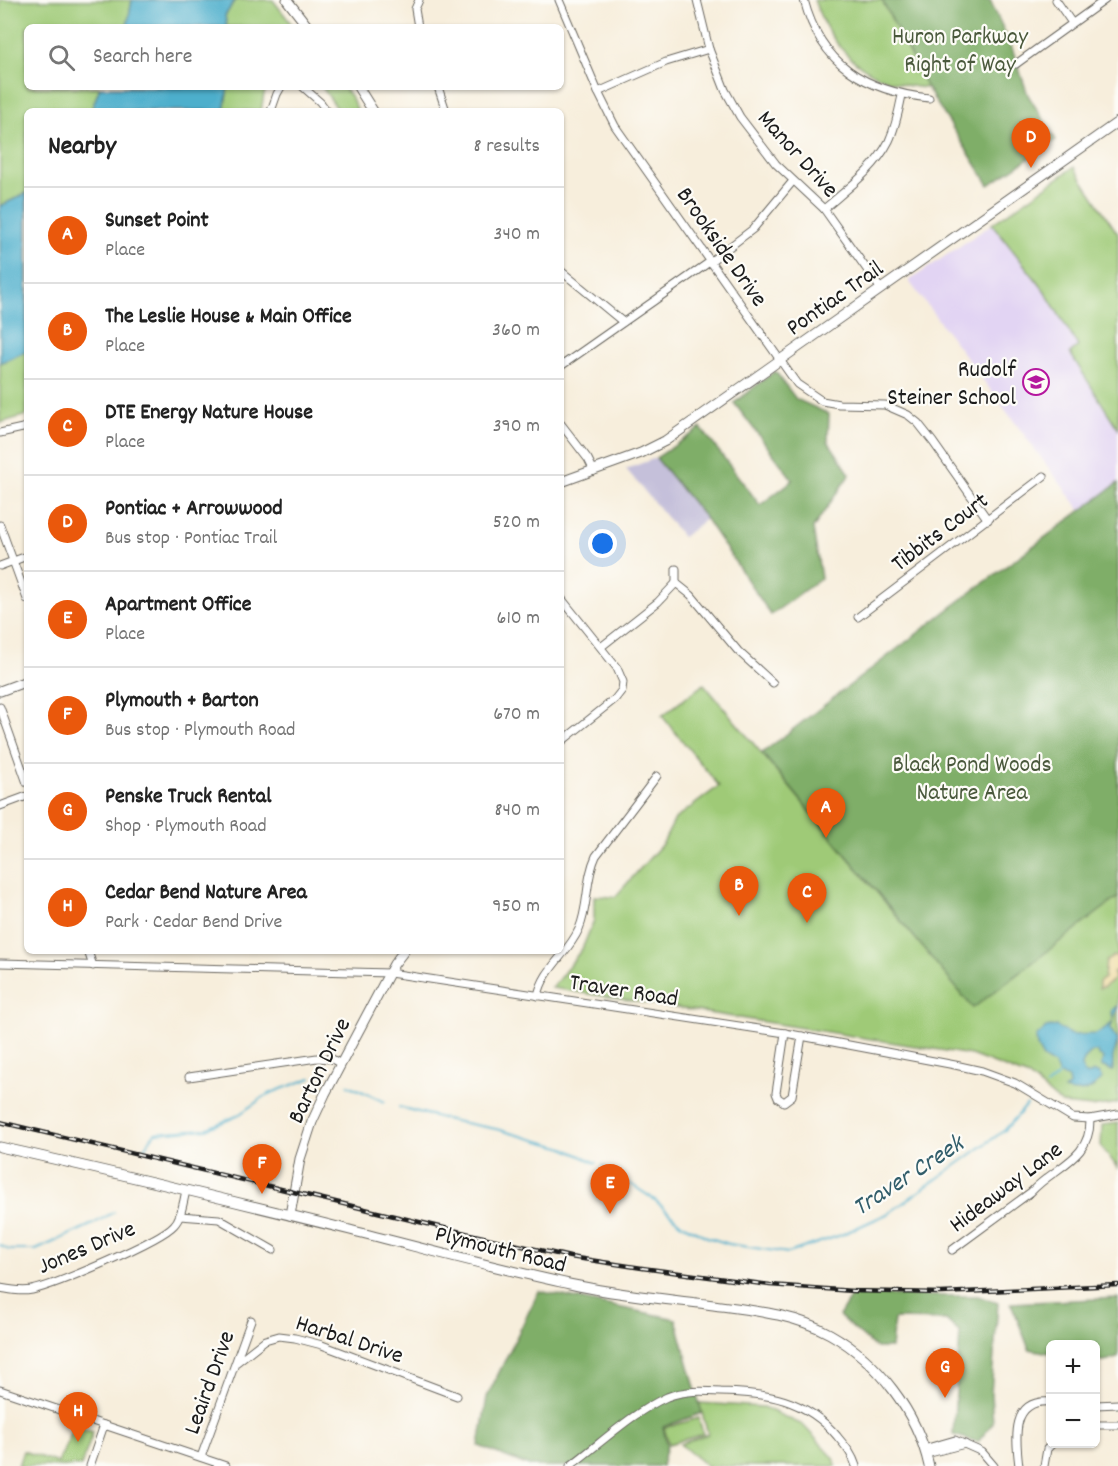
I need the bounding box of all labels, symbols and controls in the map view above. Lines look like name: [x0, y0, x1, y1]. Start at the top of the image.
park label: Huron Parkway Right of Way: [892, 21, 1029, 83]
search box: [24, 24, 564, 90]
icon: search: [45, 41, 78, 74]
text: Search here: [93, 42, 192, 73]
street label: Manor Drive: [748, 104, 845, 206]
pin: D: [1012, 118, 1050, 168]
text: Nearby: [48, 129, 116, 166]
text: 8 results: [474, 133, 540, 161]
street label: Brookside Drive: [667, 181, 774, 315]
text: Sunset Point: [105, 206, 209, 237]
text: A: [62, 221, 73, 249]
text: 340 m: [494, 221, 540, 249]
text: Place: [105, 237, 145, 265]
street label: Pontiac Trail: [780, 253, 892, 346]
text: The Leslie House & Main Office: [105, 302, 352, 333]
text: B: [63, 317, 72, 345]
text: 360 m: [492, 317, 540, 345]
text: Place: [105, 333, 145, 361]
place label: Rudolf Steiner School: [887, 354, 1017, 416]
school or university icon: Rudolf Steiner School: [1021, 367, 1051, 397]
text: DTE Energy Nature House: [105, 398, 313, 429]
text: C: [63, 413, 72, 441]
text: 390 m: [493, 413, 540, 441]
text: Place: [105, 429, 145, 457]
street label: Tibbits Court: [885, 485, 997, 581]
text: Pontiac + Arrowwood: [105, 494, 283, 525]
text: D: [62, 509, 73, 537]
text: 520 m: [493, 509, 540, 537]
text: Bus stop · Pontiac Trail: [105, 525, 277, 553]
your location: [588, 529, 617, 558]
text: Apartment Office: [105, 590, 251, 621]
text: E: [63, 605, 72, 633]
text: 610 m: [497, 605, 540, 633]
text: Place: [105, 621, 145, 649]
text: Plymouth + Barton: [105, 686, 259, 717]
text: F: [63, 701, 72, 729]
text: 670 m: [493, 701, 540, 729]
text: Bus stop · Plymouth Road: [105, 717, 295, 745]
park label: Black Pond Woods Nature Area: [892, 749, 1052, 811]
text: Penske Truck Rental: [105, 782, 271, 813]
pin: A: [806, 788, 846, 838]
text: G: [62, 797, 73, 825]
text: 840 m: [494, 797, 540, 825]
text: Shop · Plymouth Road: [105, 813, 267, 841]
pin: B: [720, 866, 758, 916]
pin: C: [788, 874, 826, 923]
text: Cedar Bend Nature Area: [105, 878, 307, 909]
text: H: [62, 893, 73, 921]
text: 950 m: [492, 893, 540, 921]
text: Park · Cedar Bend Drive: [105, 909, 282, 937]
street label: Traver Road: [567, 967, 680, 1017]
street label: Barton Drive: [280, 1013, 361, 1130]
water label: Traver Creek: [846, 1126, 974, 1227]
street label: Hideaway Lane: [943, 1134, 1071, 1242]
pin: F: [242, 1144, 282, 1194]
pin: E: [590, 1164, 630, 1214]
street label: Jones Drive: [33, 1213, 141, 1285]
street label: Plymouth Road: [431, 1218, 569, 1284]
street label: Harbal Drive: [291, 1307, 407, 1374]
street label: Leaird Drive: [176, 1326, 245, 1440]
map controls: [1046, 1340, 1100, 1448]
button: +: [1046, 1340, 1100, 1394]
pin: G: [926, 1348, 964, 1398]
pin: H: [58, 1392, 98, 1442]
button: −: [1046, 1394, 1100, 1448]

